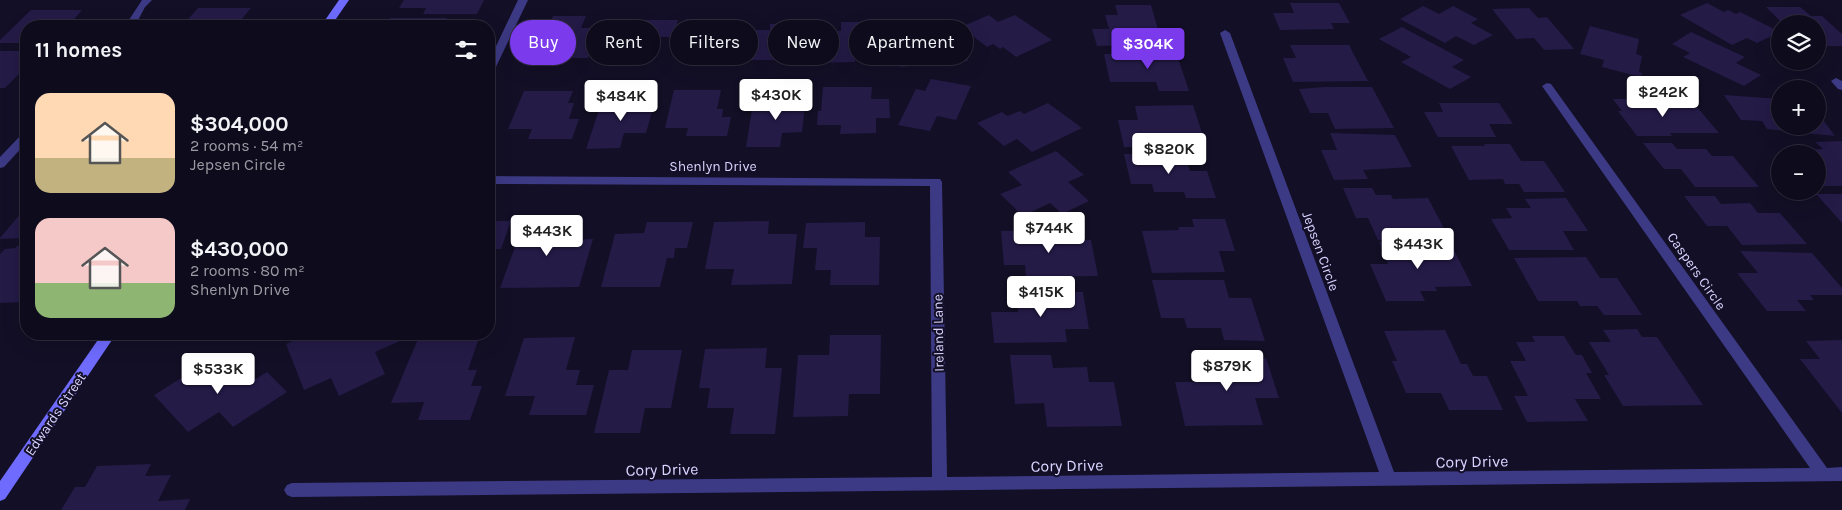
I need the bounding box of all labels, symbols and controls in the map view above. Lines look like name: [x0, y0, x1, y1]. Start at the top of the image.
map controls: [1771, 15, 1826, 200]
button: layers: [1771, 15, 1826, 70]
chip: Buy: [510, 20, 576, 65]
chip: Rent: [586, 20, 660, 65]
chip: Filters: [670, 20, 758, 65]
chip: New: [768, 20, 839, 65]
chip: Apartment: [849, 20, 973, 65]
pin: $304K: [1113, 28, 1183, 70]
text: $304K: [1122, 34, 1174, 53]
icon: filters: [452, 36, 480, 64]
text: 11 homes: [35, 38, 122, 62]
pin: $242K: [1628, 76, 1698, 118]
pin: $430K: [741, 78, 811, 121]
pin: $484K: [586, 80, 656, 122]
button: +: [1771, 80, 1826, 135]
text: $242K: [1638, 82, 1688, 101]
text: $430K: [750, 85, 802, 104]
text: $484K: [596, 86, 646, 105]
text: $304,000: [190, 112, 288, 136]
icon: home: [75, 113, 135, 173]
pin: $820K: [1134, 132, 1204, 175]
text: 2 rooms · 54 m²: [190, 136, 303, 155]
text: $820K: [1143, 139, 1195, 158]
button: −: [1771, 145, 1826, 200]
text: Jepsen Circle: [190, 155, 285, 174]
street label: Shenlyn Drive: [669, 158, 757, 175]
street label: Jepsen Circle: [1298, 209, 1343, 293]
pin: $744K: [1014, 212, 1084, 254]
pin: $443K: [512, 214, 582, 257]
text: $744K: [1025, 218, 1073, 237]
text: $443K: [522, 221, 572, 240]
pin: $443K: [1383, 228, 1453, 270]
street label: Caspers Circle: [1664, 229, 1730, 313]
text: $443K: [1393, 234, 1443, 253]
text: $430,000: [190, 237, 288, 261]
icon: home: [75, 238, 135, 298]
text: 2 rooms · 80 m²: [190, 261, 305, 280]
pin: $415K: [1006, 276, 1076, 318]
text: Shenlyn Drive: [190, 280, 290, 299]
text: $415K: [1018, 282, 1064, 301]
street label: Ireland Lane: [929, 294, 948, 372]
pin: $879K: [1192, 350, 1262, 392]
pin: $533K: [183, 352, 253, 395]
text: $879K: [1202, 356, 1252, 375]
text: $533K: [193, 359, 243, 378]
street label: Edwards Street: [21, 370, 89, 459]
street label: Cory Drive: [1435, 451, 1509, 472]
street label: Cory Drive: [1030, 455, 1104, 476]
street label: Cory Drive: [625, 459, 699, 480]

